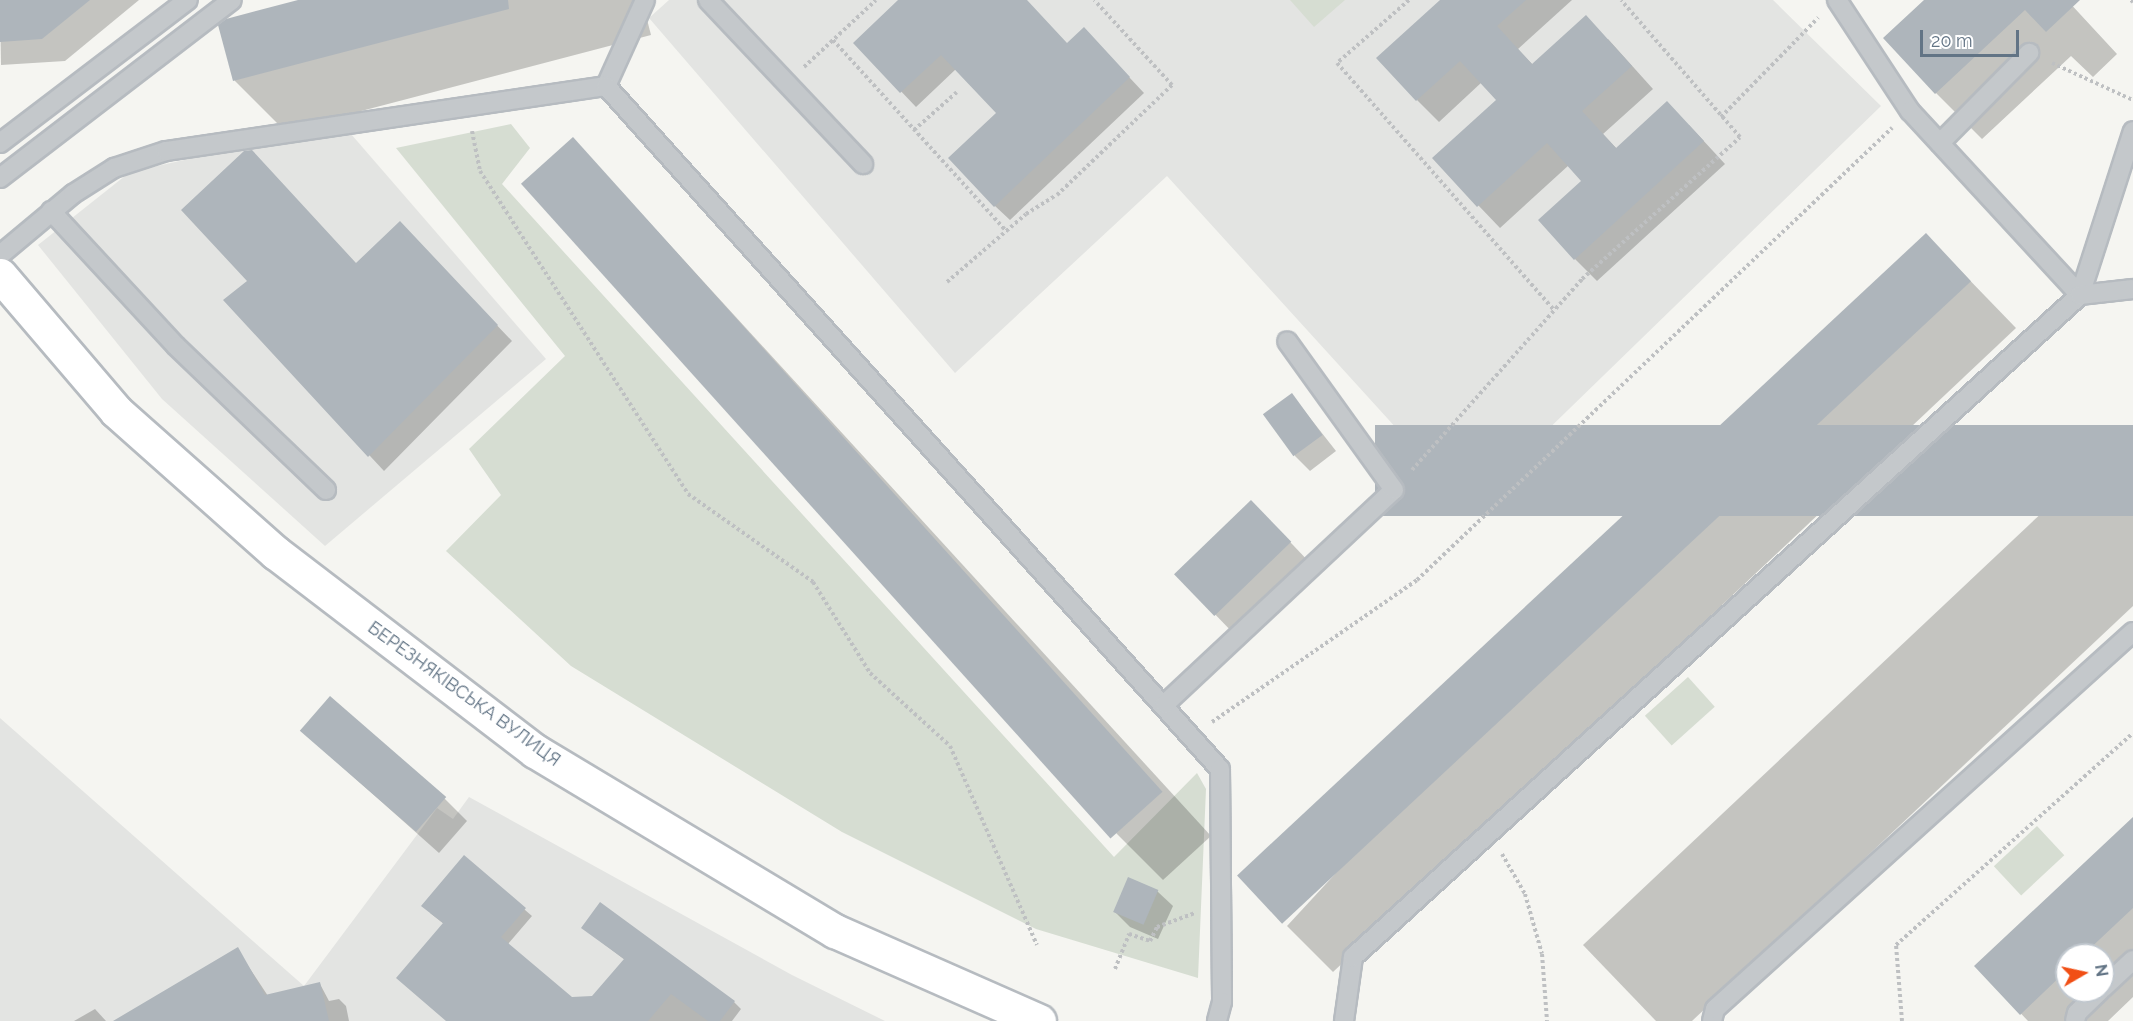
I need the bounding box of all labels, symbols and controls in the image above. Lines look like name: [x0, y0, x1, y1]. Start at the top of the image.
scale bar: [1923, 18, 2022, 56]
text: 20 m: [1931, 30, 1973, 51]
street label: БЕРЕЗНЯКІВСЬКА ВУЛИЦЯ: [363, 617, 565, 771]
north arrow: [2055, 943, 2115, 1003]
text: N: [2091, 963, 2112, 978]

